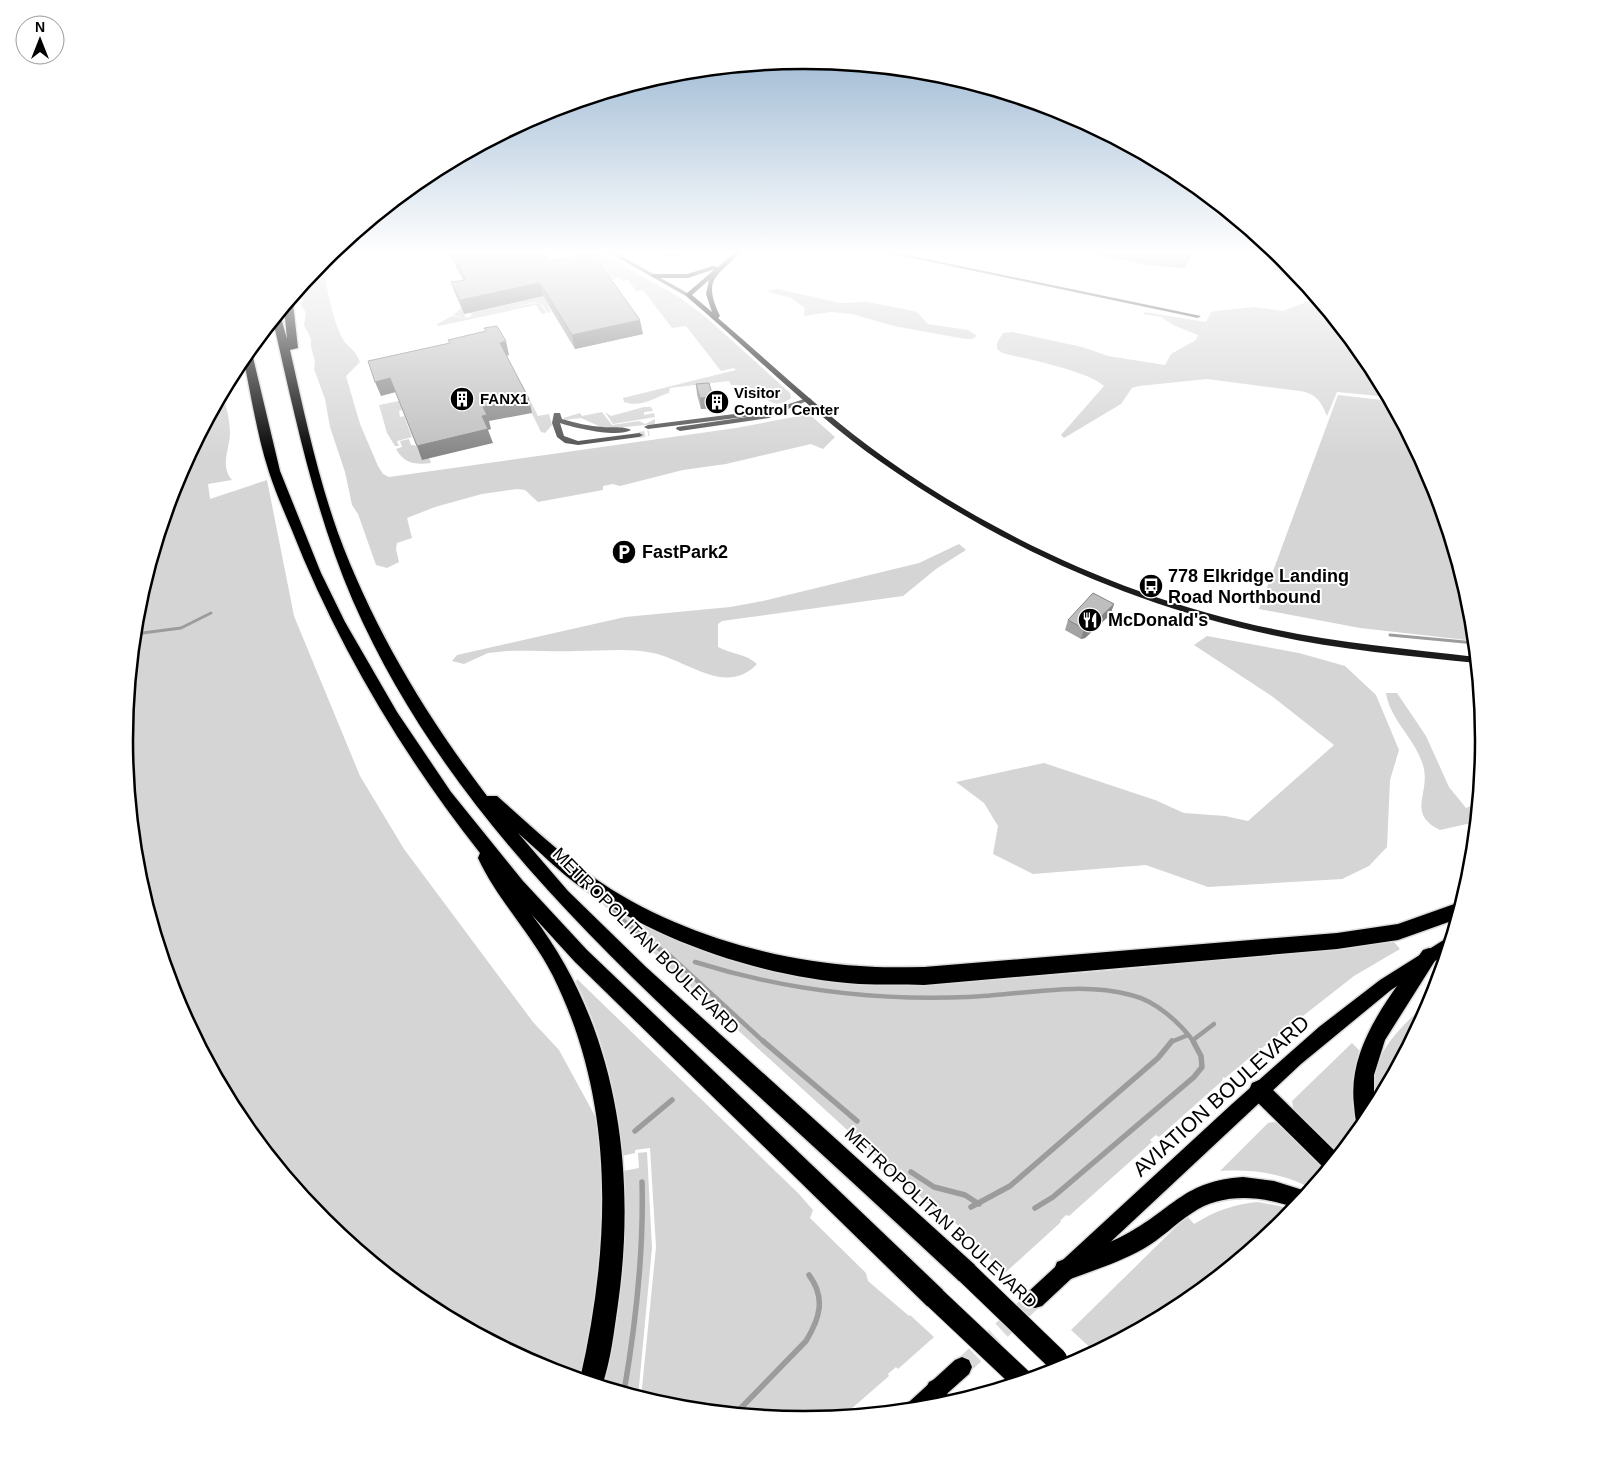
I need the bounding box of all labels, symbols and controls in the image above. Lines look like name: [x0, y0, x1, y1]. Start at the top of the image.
north arrow: [15, 15, 65, 65]
text: N: [35, 19, 45, 35]
place label: Visitor Control Center: [734, 384, 839, 418]
building icon: FANX1: [449, 386, 475, 412]
building icon: Visitor Control Center: [704, 389, 730, 415]
place label: FANX1: [480, 390, 528, 407]
parking icon: FastPark2: [611, 539, 637, 565]
place label: FastPark2: [642, 542, 728, 562]
place label: 778 Elkridge Landing Road Northbound: [1168, 566, 1349, 607]
bus stop icon: 778 Elkridge Landing Road Northbound: [1138, 573, 1164, 599]
restaurant icon: McDonald's: [1077, 607, 1103, 633]
place label: McDonald's: [1108, 610, 1208, 630]
street label: METROPOLITAN BOULEVARD: [549, 844, 743, 1038]
street label: AVIATION BOULEVARD: [1128, 1011, 1313, 1181]
street label: METROPOLITAN BOULEVARD: [841, 1124, 1041, 1312]

